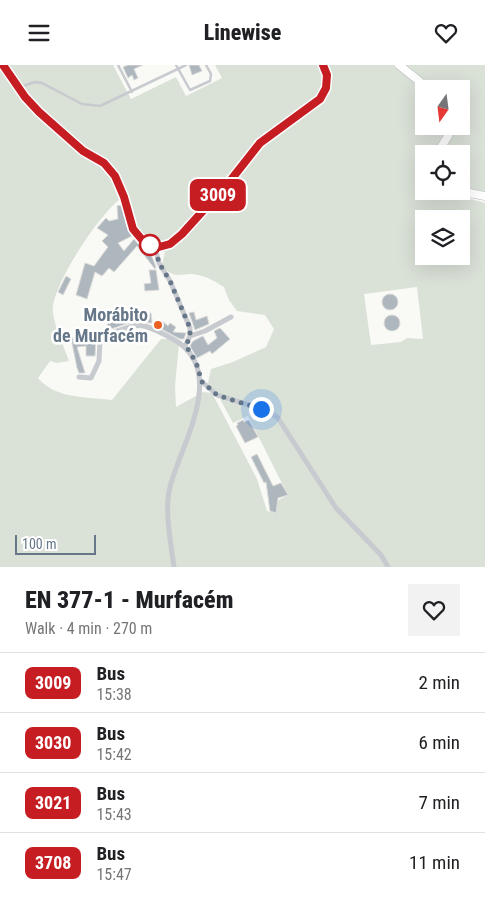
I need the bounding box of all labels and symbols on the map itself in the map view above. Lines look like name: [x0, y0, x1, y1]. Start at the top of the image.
north arrow: [415, 80, 470, 135]
line badge: 3009: [183, 179, 253, 211]
unlabelled marker: [139, 234, 161, 256]
place label: Morábito de Murfacém: [53, 304, 148, 346]
marker: Morábito de Murfacém: [152, 319, 164, 331]
your location: [249, 397, 274, 422]
scale bar: [15, 532, 96, 555]

